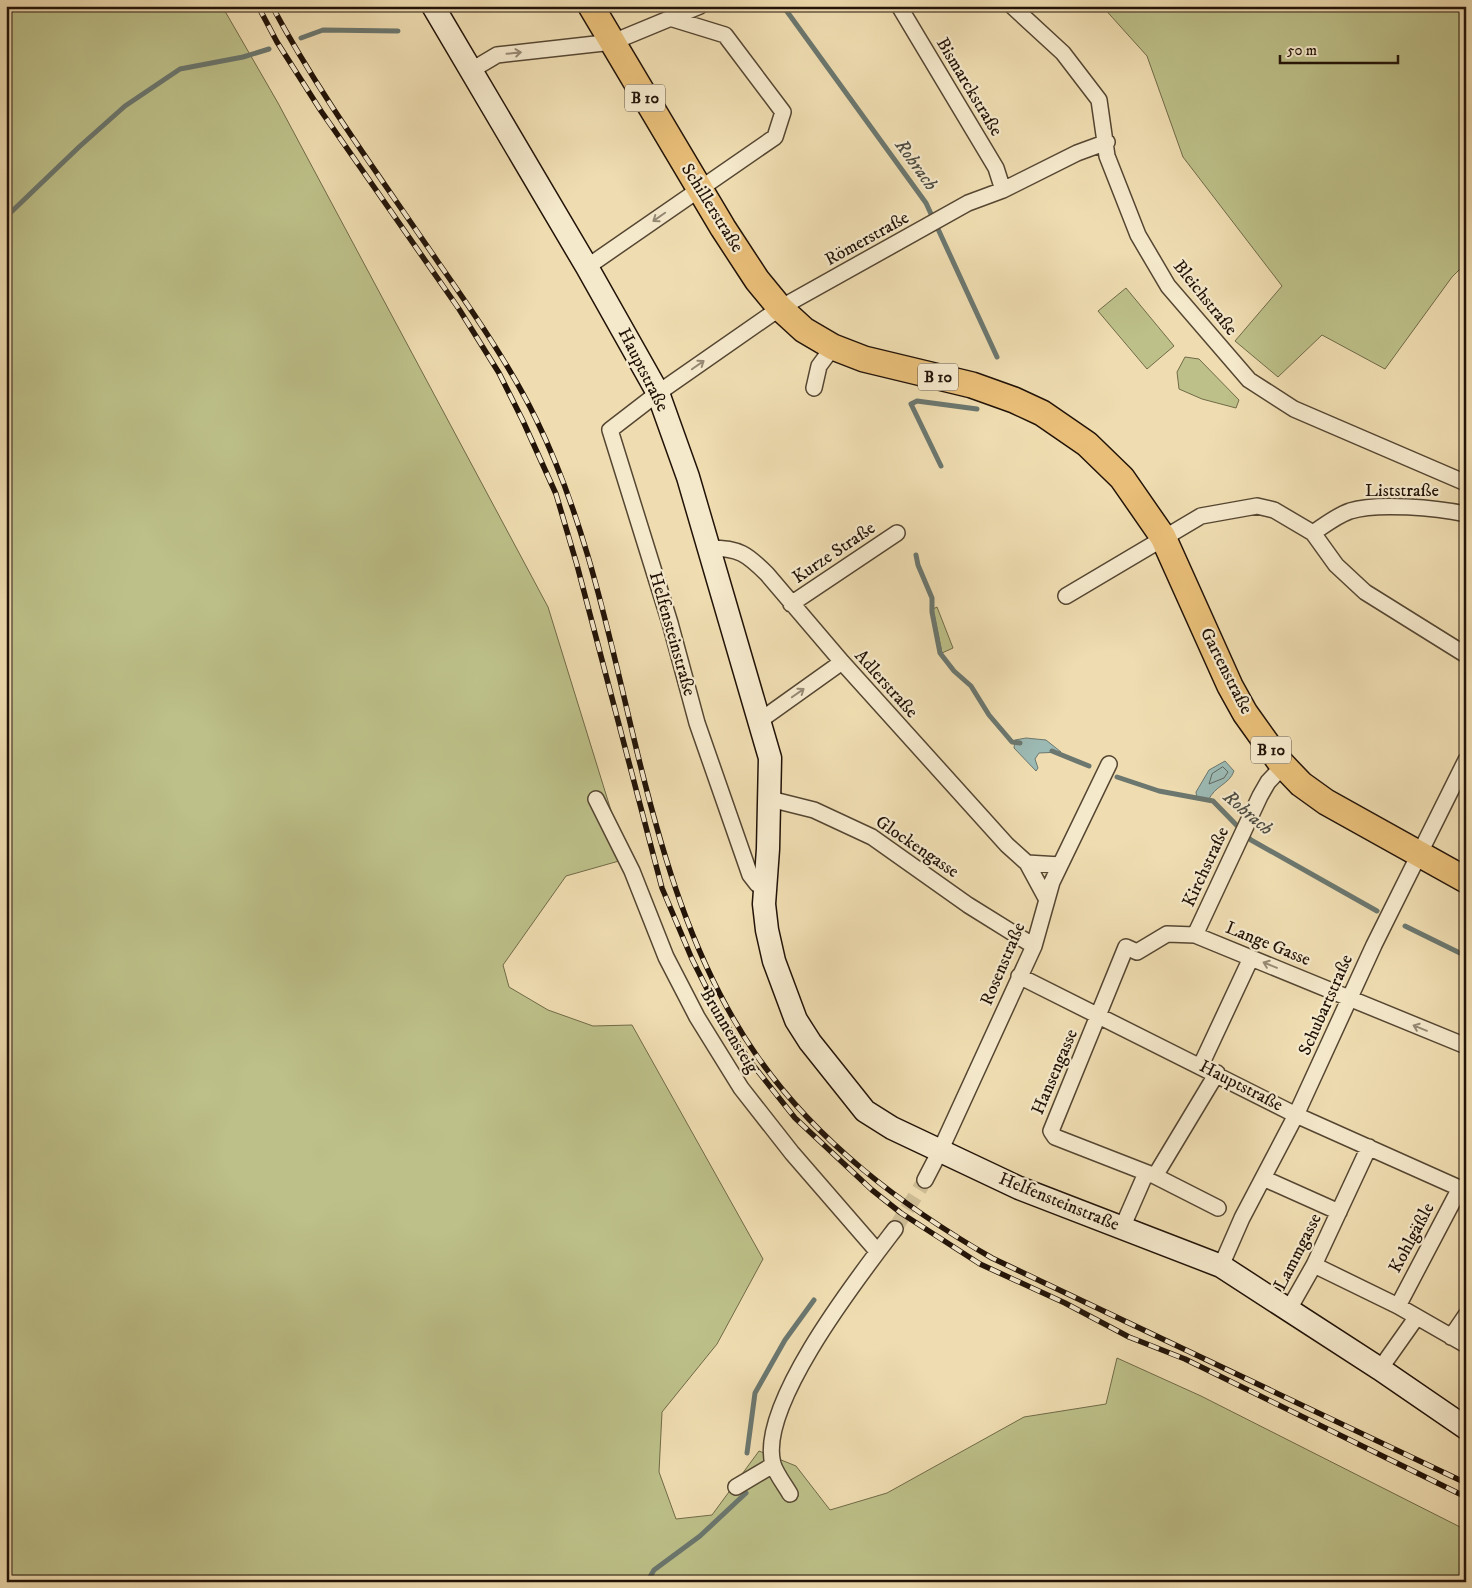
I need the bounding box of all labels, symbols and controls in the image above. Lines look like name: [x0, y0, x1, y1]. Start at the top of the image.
scale bar: [1280, 32, 1397, 64]
street label: Bismarckstraße: [931, 34, 1007, 140]
text: 50 m: [1287, 41, 1317, 60]
one-way arrow: [506, 48, 522, 58]
road number: B 10: [625, 85, 665, 112]
water label: Rohrach: [889, 134, 943, 196]
street label: Schillerstraße: [676, 159, 748, 257]
street label: Römerstraße: [821, 207, 913, 271]
one-way arrow: [652, 212, 666, 222]
street label: Bleichstraße: [1168, 256, 1242, 340]
street label: Hauptstraße: [613, 325, 673, 415]
one-way arrow: [691, 360, 705, 370]
road number: B 10: [918, 364, 958, 391]
street label: Liststraße: [1365, 480, 1439, 502]
street label: Kurze Straße: [789, 517, 879, 589]
street label: Helfensteinstraße: [644, 569, 700, 699]
street label: Gartenstraße: [1195, 624, 1257, 718]
street label: Adlerstraße: [850, 645, 922, 723]
one-way arrow: [791, 688, 805, 698]
road number: B 10: [1251, 736, 1291, 764]
water label: Rohrach: [1218, 785, 1278, 841]
street label: Glockengasse: [871, 811, 963, 883]
street label: Kirchstraße: [1178, 824, 1234, 910]
street label: Lange Gasse: [1222, 917, 1314, 971]
street label: Rosenstraße: [976, 919, 1030, 1009]
street label: Schubartstraße: [1294, 951, 1358, 1059]
one-way arrow: [1263, 960, 1278, 970]
street label: Brunnensteig: [695, 985, 763, 1078]
one-way arrow: [1413, 1023, 1428, 1032]
street label: Hansengasse: [1027, 1026, 1083, 1118]
street label: Hauptstraße: [1196, 1056, 1286, 1116]
street label: Helfensteinstraße: [996, 1168, 1122, 1236]
street label: Kohlgäßle: [1384, 1199, 1440, 1277]
street label: Lammgasse: [1269, 1210, 1327, 1294]

